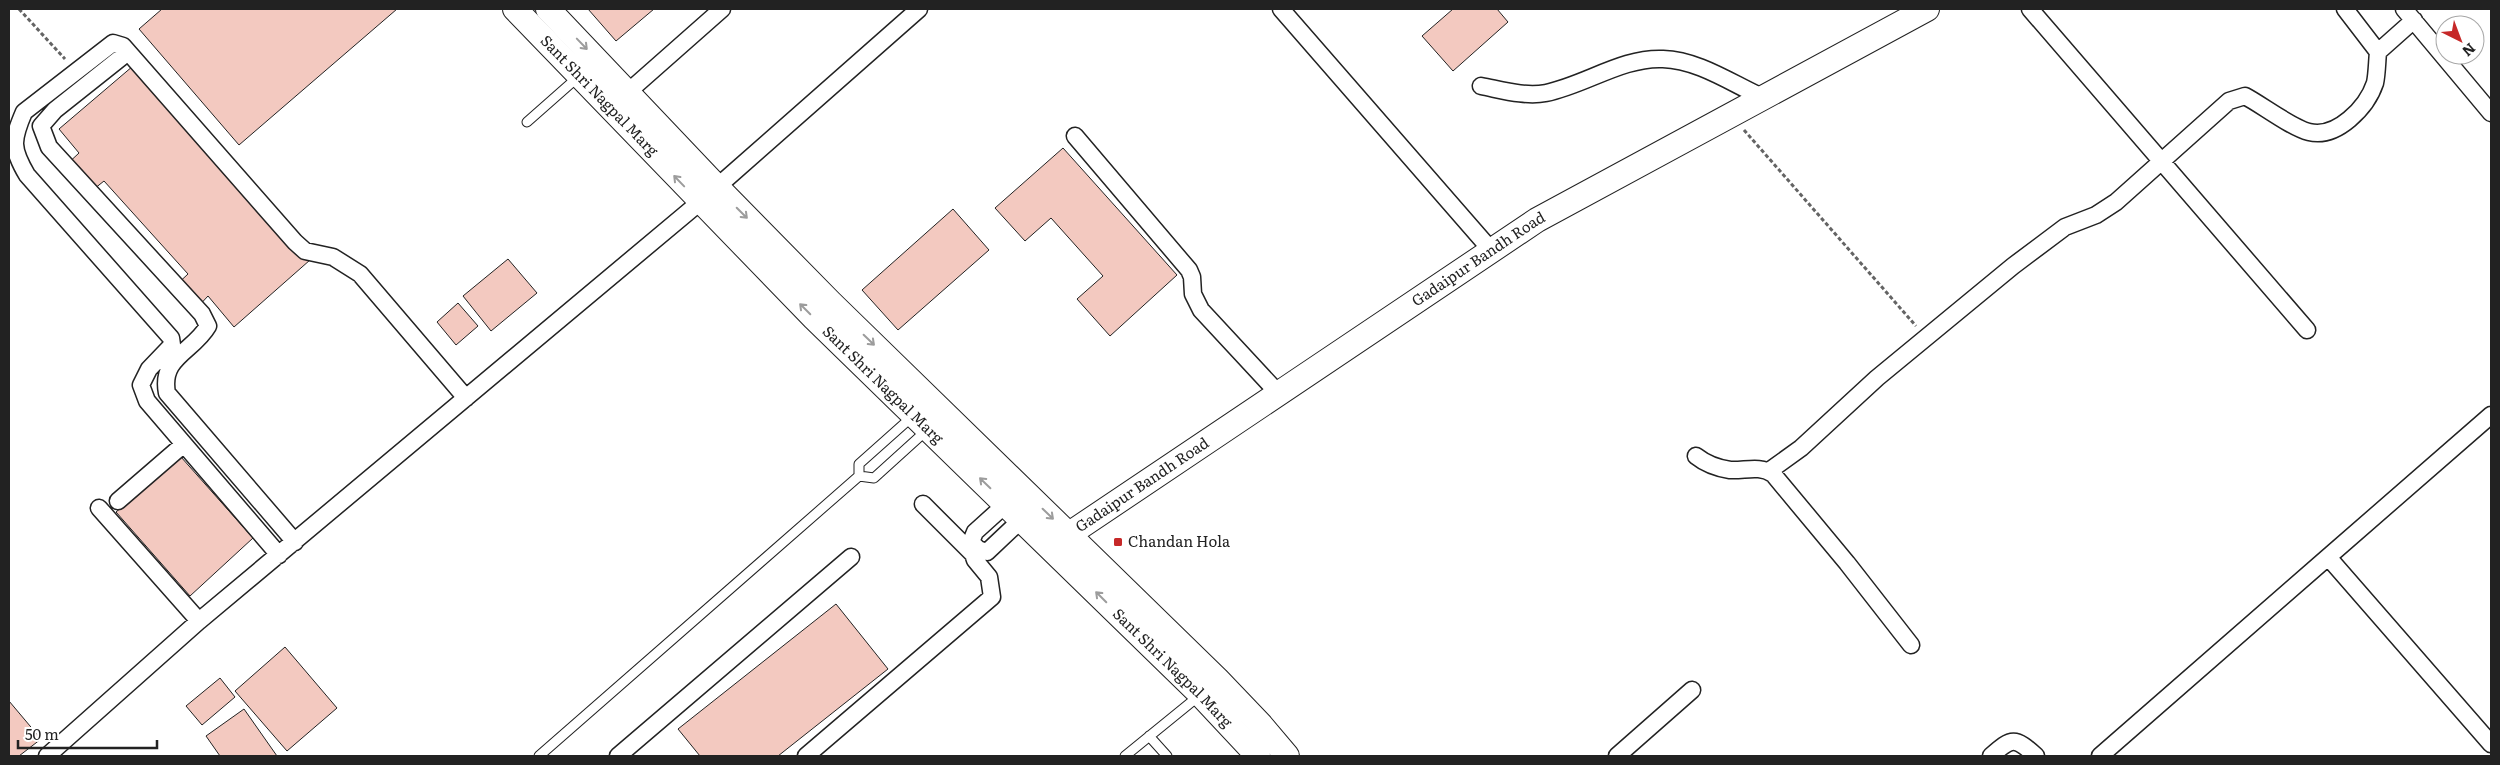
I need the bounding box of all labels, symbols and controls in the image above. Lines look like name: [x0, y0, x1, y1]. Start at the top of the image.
north arrow: [2435, 15, 2485, 65]
street label: Sant Shri Nagpal Marg: [536, 29, 665, 161]
one-way arrow: [576, 37, 588, 50]
text: N: [2458, 39, 2480, 62]
one-way arrow: [673, 175, 685, 187]
street label: Gadaipur Bandh Road: [1406, 205, 1549, 311]
one-way arrow: [735, 206, 747, 218]
one-way arrow: [799, 303, 811, 315]
street label: Sant Shri Nagpal Marg: [818, 320, 950, 449]
one-way arrow: [863, 334, 875, 346]
street label: Gadaipur Bandh Road: [1070, 431, 1213, 537]
one-way arrow: [979, 477, 991, 489]
one-way arrow: [1042, 508, 1054, 520]
place label: Chandan Hola: [1128, 529, 1231, 552]
marker: Chandan Hola: [1112, 536, 1124, 548]
one-way arrow: [1095, 591, 1107, 603]
street label: Sant Shri Nagpal Marg: [1108, 602, 1239, 732]
scale bar: [18, 718, 156, 750]
text: 50 m: [25, 722, 59, 745]

